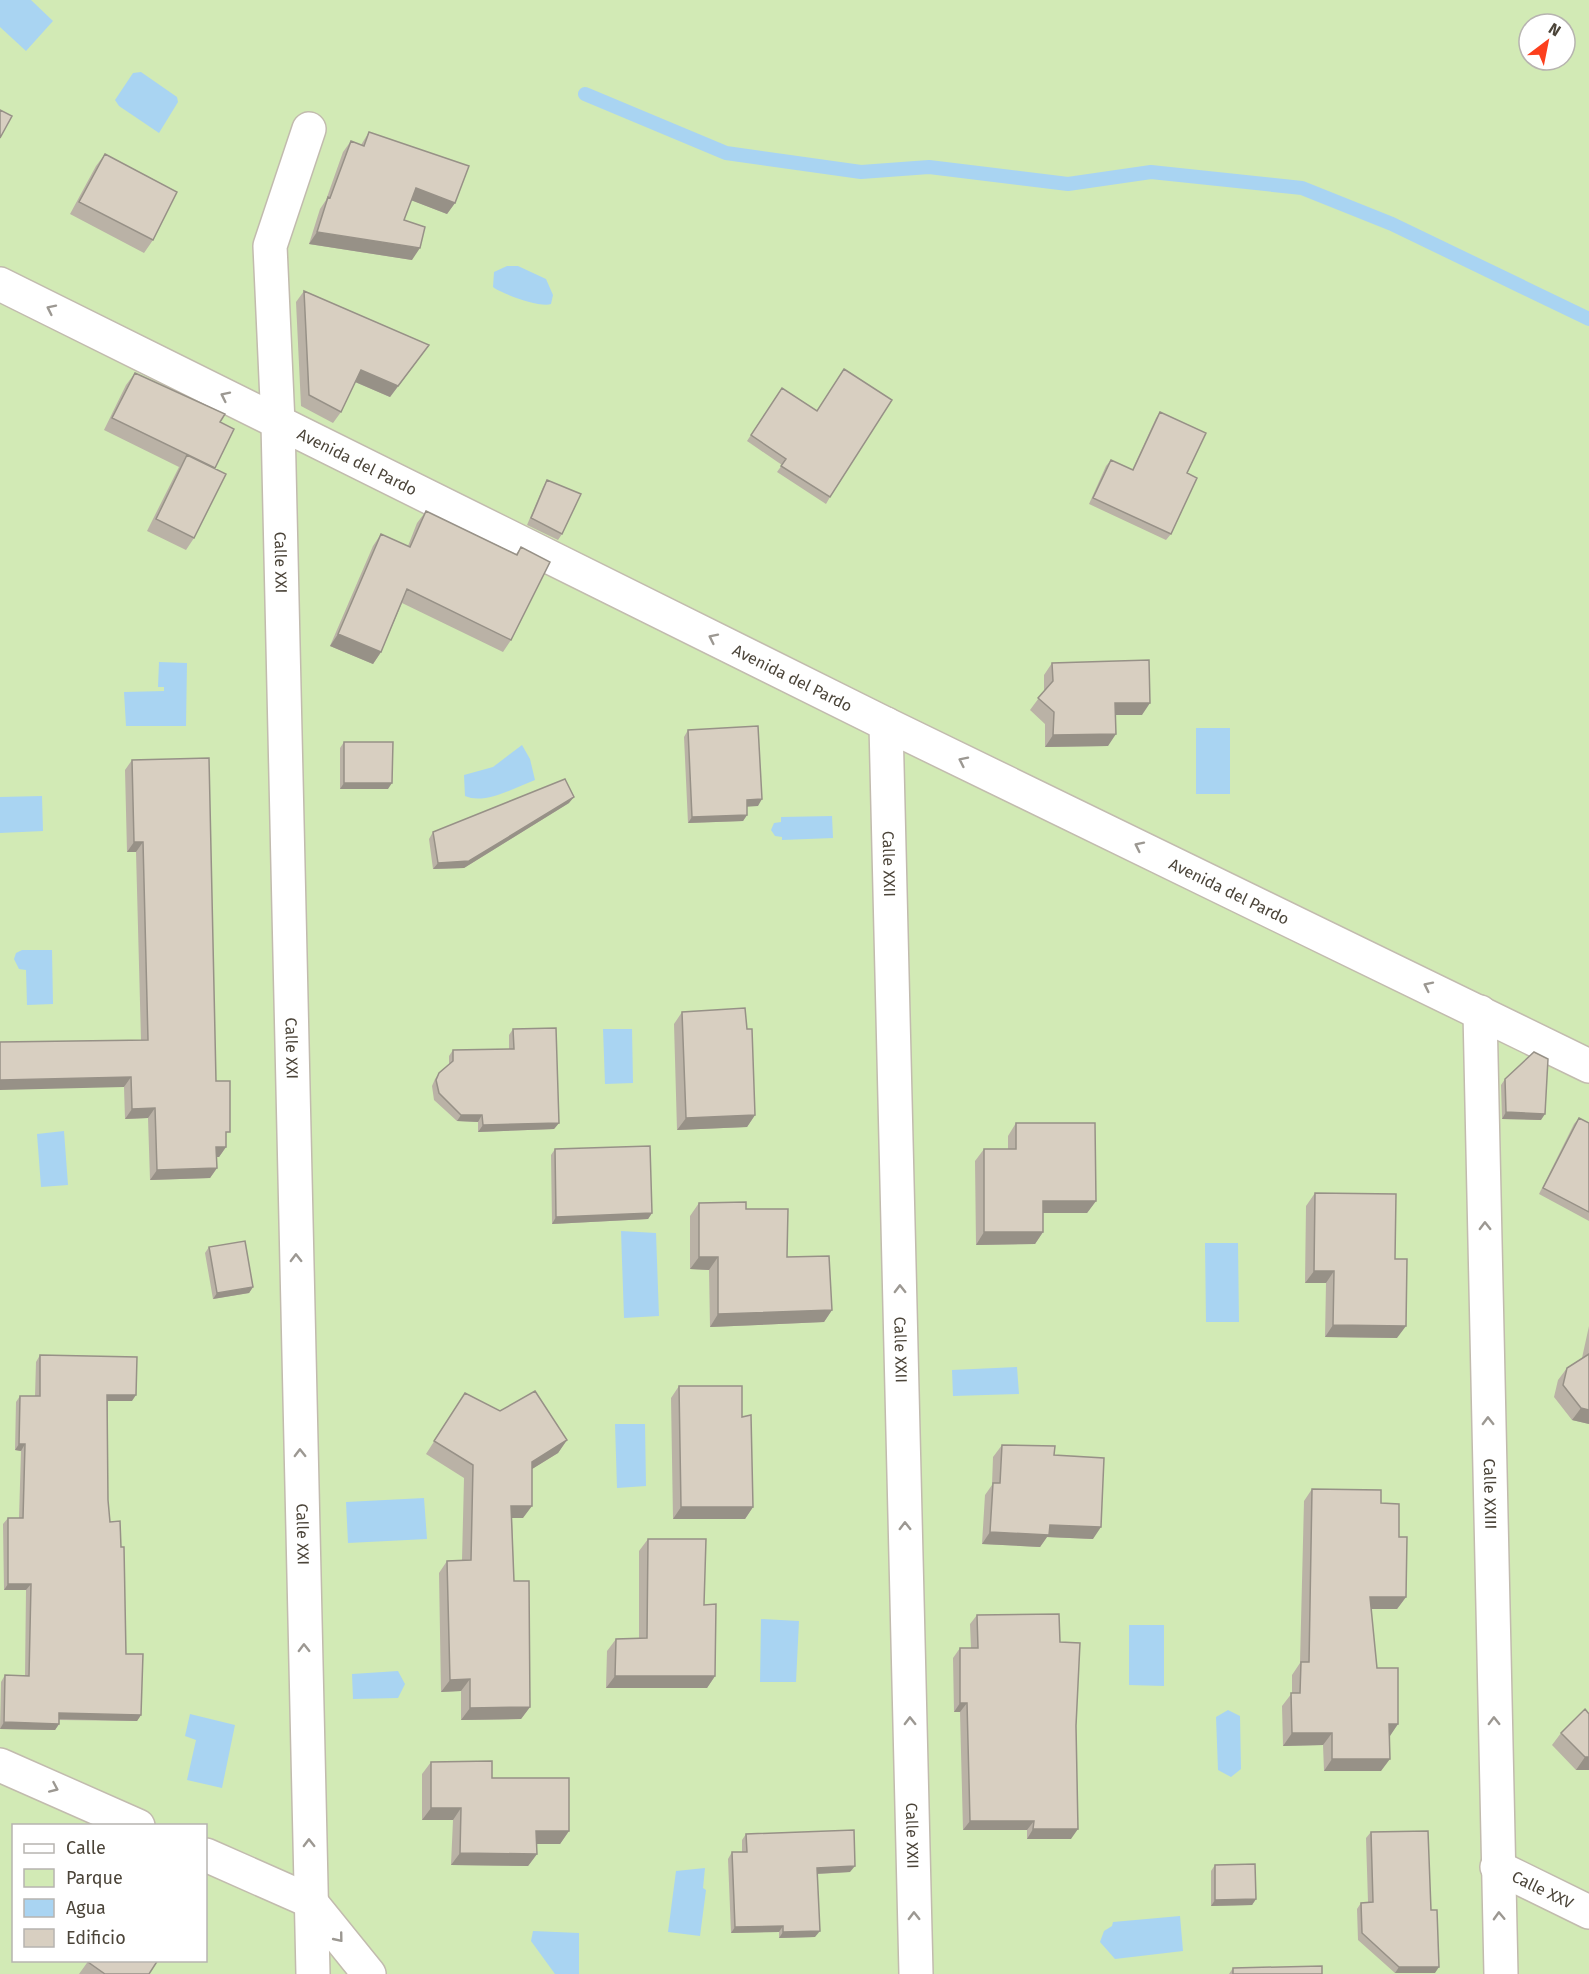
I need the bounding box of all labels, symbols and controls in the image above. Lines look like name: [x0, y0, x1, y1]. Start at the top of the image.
north arrow: [1517, 12, 1577, 72]
text: N: [1545, 19, 1564, 41]
one-way arrow: [46, 305, 57, 317]
one-way arrow: [221, 392, 232, 404]
street label: Avenida del Pardo: [294, 424, 420, 500]
street label: Calle XXI: [270, 531, 291, 594]
one-way arrow: [708, 634, 719, 646]
street label: Avenida del Pardo: [729, 640, 855, 716]
one-way arrow: [959, 757, 970, 769]
street label: Calle XXII: [879, 831, 899, 897]
one-way arrow: [1134, 842, 1145, 854]
street label: Avenida del Pardo: [1166, 854, 1292, 929]
one-way arrow: [1423, 982, 1434, 994]
street label: Calle XXI: [281, 1017, 302, 1079]
one-way arrow: [1478, 1221, 1491, 1230]
one-way arrow: [290, 1253, 302, 1262]
one-way arrow: [893, 1284, 906, 1293]
street label: Calle XXII: [890, 1316, 911, 1383]
one-way arrow: [1482, 1416, 1495, 1425]
one-way arrow: [294, 1448, 306, 1457]
street label: Calle XXIII: [1480, 1458, 1500, 1530]
street label: Calle XXI: [292, 1503, 313, 1565]
one-way arrow: [899, 1521, 911, 1530]
one-way arrow: [298, 1643, 311, 1652]
one-way arrow: [903, 1716, 916, 1725]
one-way arrow: [1488, 1716, 1501, 1725]
one-way arrow: [47, 1781, 58, 1793]
street label: Calle XXII: [902, 1802, 922, 1869]
legend: [12, 1824, 207, 1962]
text: Calle: [66, 1837, 106, 1859]
one-way arrow: [302, 1838, 315, 1847]
text: Parque: [66, 1867, 123, 1889]
street label: Calle XXV: [1509, 1867, 1576, 1913]
text: Agua: [66, 1897, 106, 1919]
one-way arrow: [908, 1911, 921, 1920]
one-way arrow: [1492, 1911, 1505, 1920]
text: Edificio: [66, 1927, 126, 1949]
one-way arrow: [332, 1931, 343, 1942]

